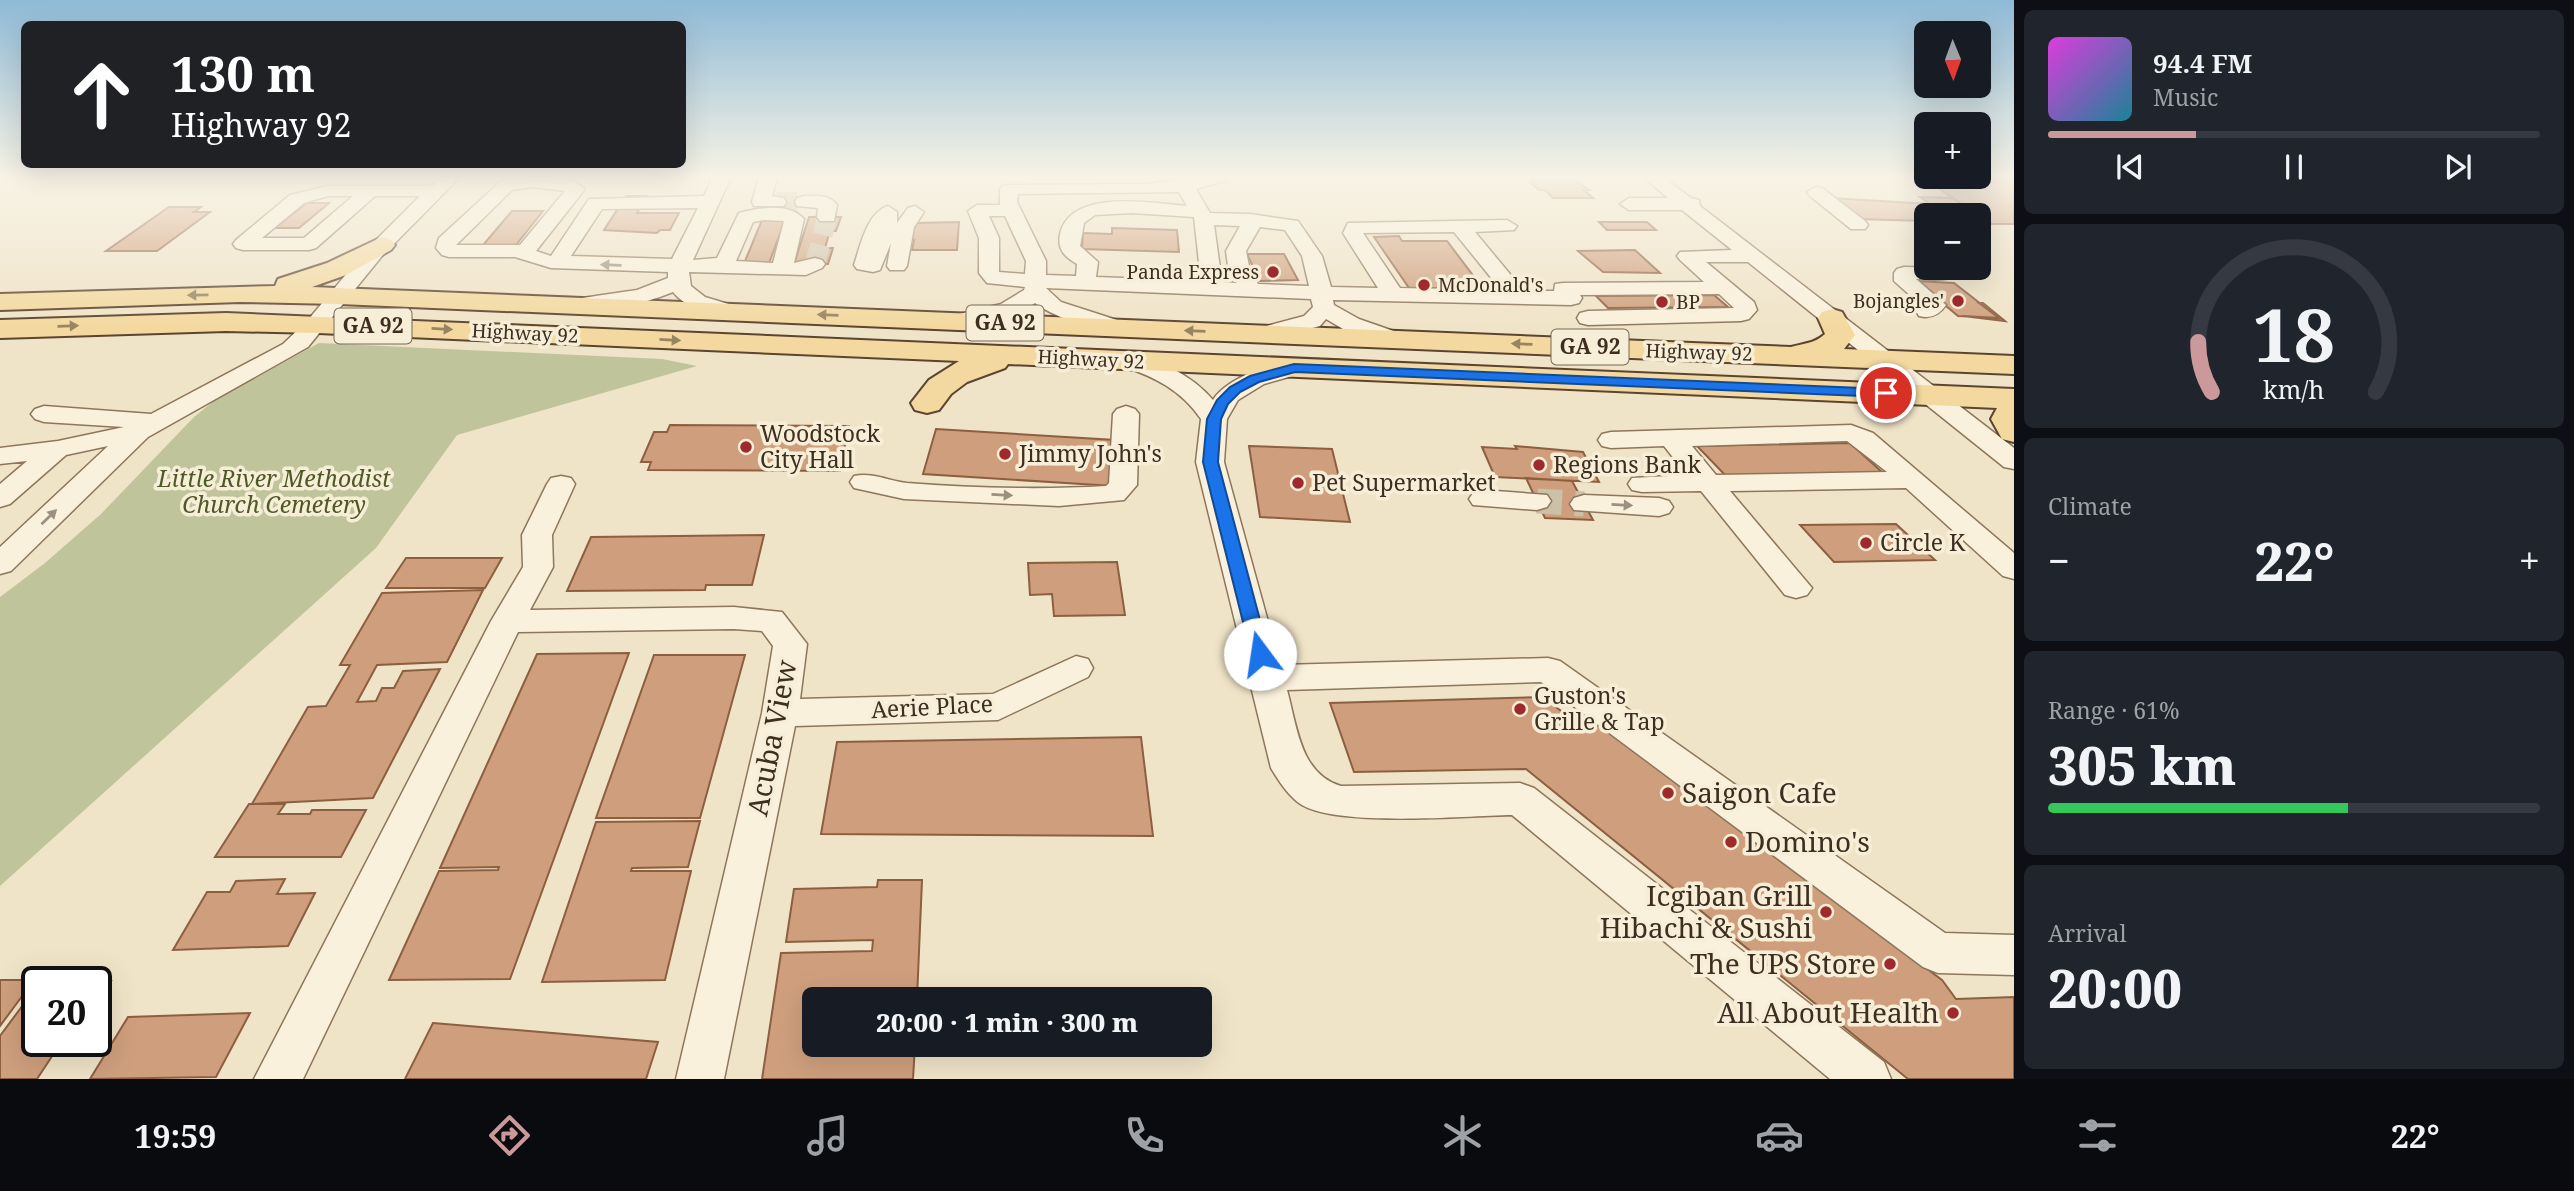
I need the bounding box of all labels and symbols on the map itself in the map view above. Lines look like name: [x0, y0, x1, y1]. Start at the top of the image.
north arrow: [1914, 21, 1992, 98]
one-way arrow: [600, 259, 622, 270]
place label: Panda Express: [1127, 259, 1259, 285]
marker: Panda Express: [1265, 264, 1281, 280]
place label: McDonald's: [1438, 272, 1543, 298]
marker: McDonald's: [1416, 277, 1432, 293]
place label: Bojangles': [1853, 288, 1944, 314]
place label: BP: [1676, 289, 1700, 315]
one-way arrow: [186, 290, 208, 301]
marker: Bojangles': [1950, 293, 1966, 309]
marker: BP: [1654, 294, 1670, 310]
road number: GA 92: [967, 306, 1044, 340]
road number: GA 92: [334, 308, 412, 344]
one-way arrow: [816, 310, 838, 321]
street label: Highway 92: [471, 317, 579, 349]
one-way arrow: [57, 321, 79, 332]
one-way arrow: [432, 324, 454, 335]
one-way arrow: [1184, 325, 1206, 336]
road number: GA 92: [1552, 330, 1628, 364]
one-way arrow: [659, 334, 681, 345]
street label: Highway 92: [1645, 337, 1753, 367]
one-way arrow: [1510, 339, 1532, 350]
street label: Highway 92: [1037, 343, 1145, 375]
pin: [1856, 363, 1916, 423]
place label: Woodstock City Hall: [760, 417, 880, 475]
place label: Jimmy John's: [1018, 437, 1162, 469]
marker: Woodstock City Hall: [738, 439, 754, 455]
marker: Jimmy John's: [997, 446, 1013, 462]
place label: Regions Bank: [1553, 448, 1701, 480]
marker: Regions Bank: [1531, 457, 1547, 473]
park label: Little River Methodist Church Cemetery: [156, 462, 391, 520]
place label: Pet Supermarket: [1312, 466, 1496, 498]
marker: Pet Supermarket: [1290, 475, 1306, 491]
one-way arrow: [991, 489, 1013, 500]
one-way arrow: [1611, 500, 1633, 511]
one-way arrow: [40, 509, 57, 525]
place label: Circle K: [1880, 526, 1966, 558]
marker: Circle K: [1858, 535, 1874, 551]
position arrow: [1223, 617, 1297, 691]
street label: Acuba View: [737, 656, 805, 819]
place label: Guston's Grille & Tap: [1534, 679, 1665, 737]
street label: Aerie Place: [870, 687, 994, 725]
marker: Guston's Grille & Tap: [1512, 701, 1528, 717]
place label: Saigon Cafe: [1682, 773, 1837, 811]
marker: Saigon Cafe: [1660, 785, 1676, 801]
place label: Domino's: [1745, 822, 1870, 860]
marker: Domino's: [1723, 834, 1739, 850]
place label: Icgiban Grill Hibachi & Sushi: [1600, 876, 1812, 946]
marker: Icgiban Grill Hibachi & Sushi: [1818, 904, 1834, 920]
place label: The UPS Store: [1690, 944, 1876, 982]
marker: The UPS Store: [1882, 956, 1898, 972]
speed limit sign: 20: [21, 966, 112, 1057]
place label: All About Health: [1717, 993, 1939, 1031]
marker: All About Health: [1945, 1005, 1961, 1021]

